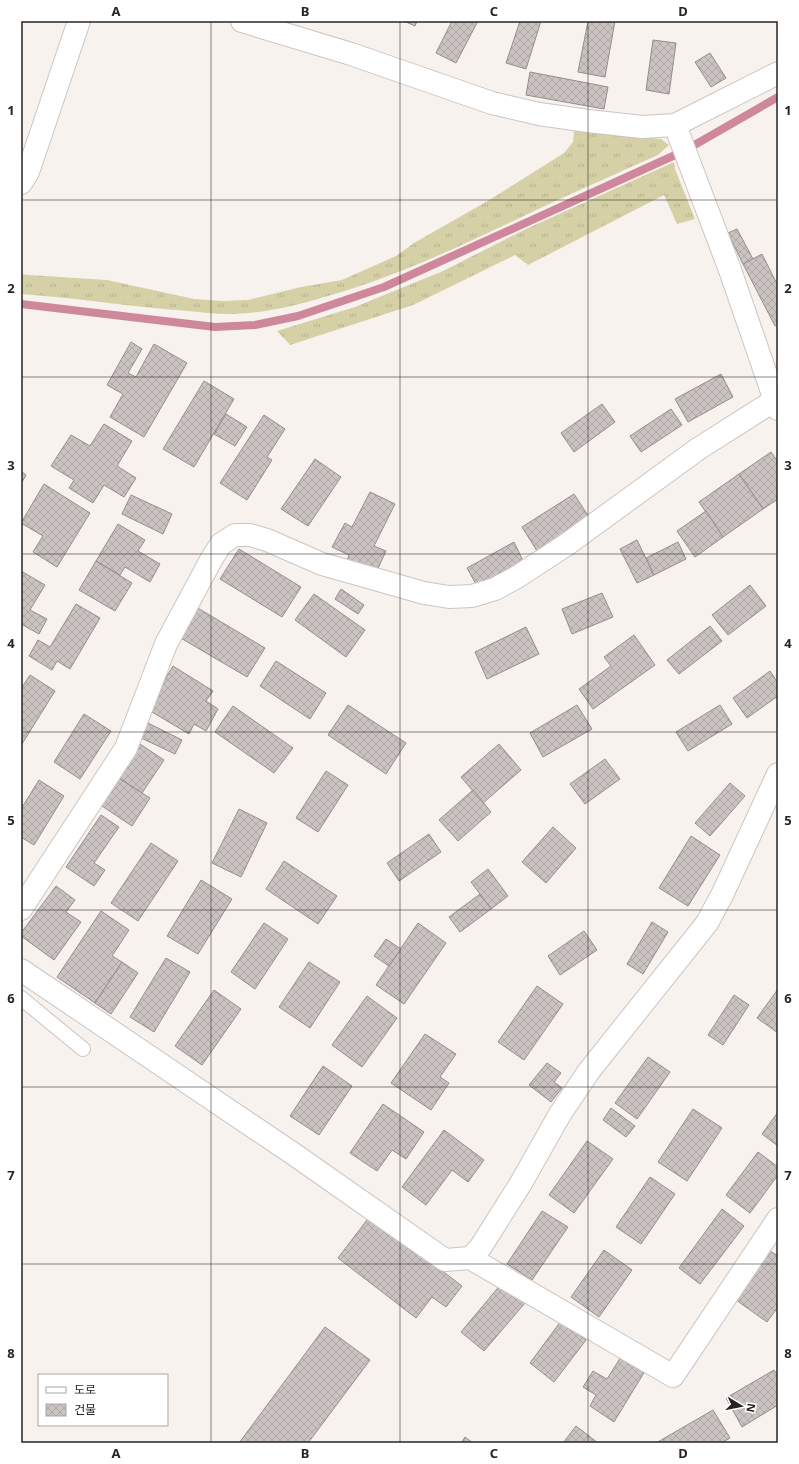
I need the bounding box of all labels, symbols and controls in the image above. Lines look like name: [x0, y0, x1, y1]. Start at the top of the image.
text: A: [112, 2, 121, 20]
text: B: [301, 2, 309, 20]
text: C: [490, 2, 498, 20]
text: D: [678, 2, 688, 20]
text: 1: [7, 101, 15, 119]
text: 1: [784, 101, 792, 119]
text: 2: [7, 279, 15, 297]
text: 2: [784, 279, 792, 297]
text: 3: [7, 456, 15, 474]
text: 3: [784, 456, 792, 474]
text: 4: [7, 634, 15, 652]
text: 4: [784, 634, 792, 652]
text: 5: [7, 811, 15, 829]
text: 5: [784, 811, 792, 829]
text: 6: [7, 989, 15, 1007]
text: 6: [784, 989, 792, 1007]
text: 7: [7, 1166, 15, 1184]
text: 7: [784, 1166, 792, 1184]
text: 8: [7, 1344, 15, 1362]
text: 8: [784, 1344, 792, 1362]
legend: [38, 1374, 168, 1426]
text: 도로: [74, 1381, 96, 1398]
north arrow: [721, 1386, 761, 1426]
text: 건물: [74, 1401, 96, 1418]
text: N: [743, 1402, 760, 1414]
text: A: [112, 1444, 121, 1462]
text: B: [301, 1444, 309, 1462]
text: C: [490, 1444, 498, 1462]
text: D: [678, 1444, 688, 1462]

